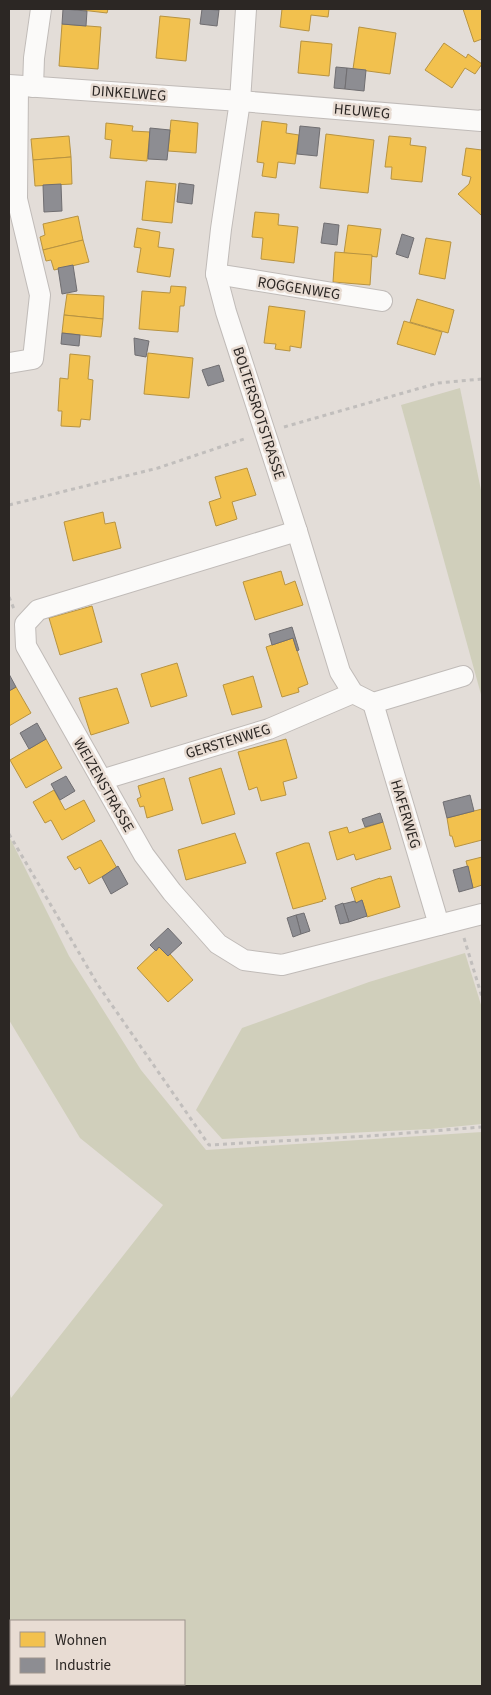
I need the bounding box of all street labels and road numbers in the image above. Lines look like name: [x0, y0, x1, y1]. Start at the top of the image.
street label: DINKELWEG: [91, 80, 167, 107]
street label: HEUWEG: [333, 99, 391, 124]
street label: ROGGENWEG: [256, 272, 342, 305]
street label: BOLTERSROTSTRASSE: [227, 344, 290, 482]
street label: GERSTENWEG: [183, 719, 273, 764]
street label: WEIZENSTRASSE: [68, 734, 139, 836]
street label: HAFERWEG: [385, 777, 426, 851]

